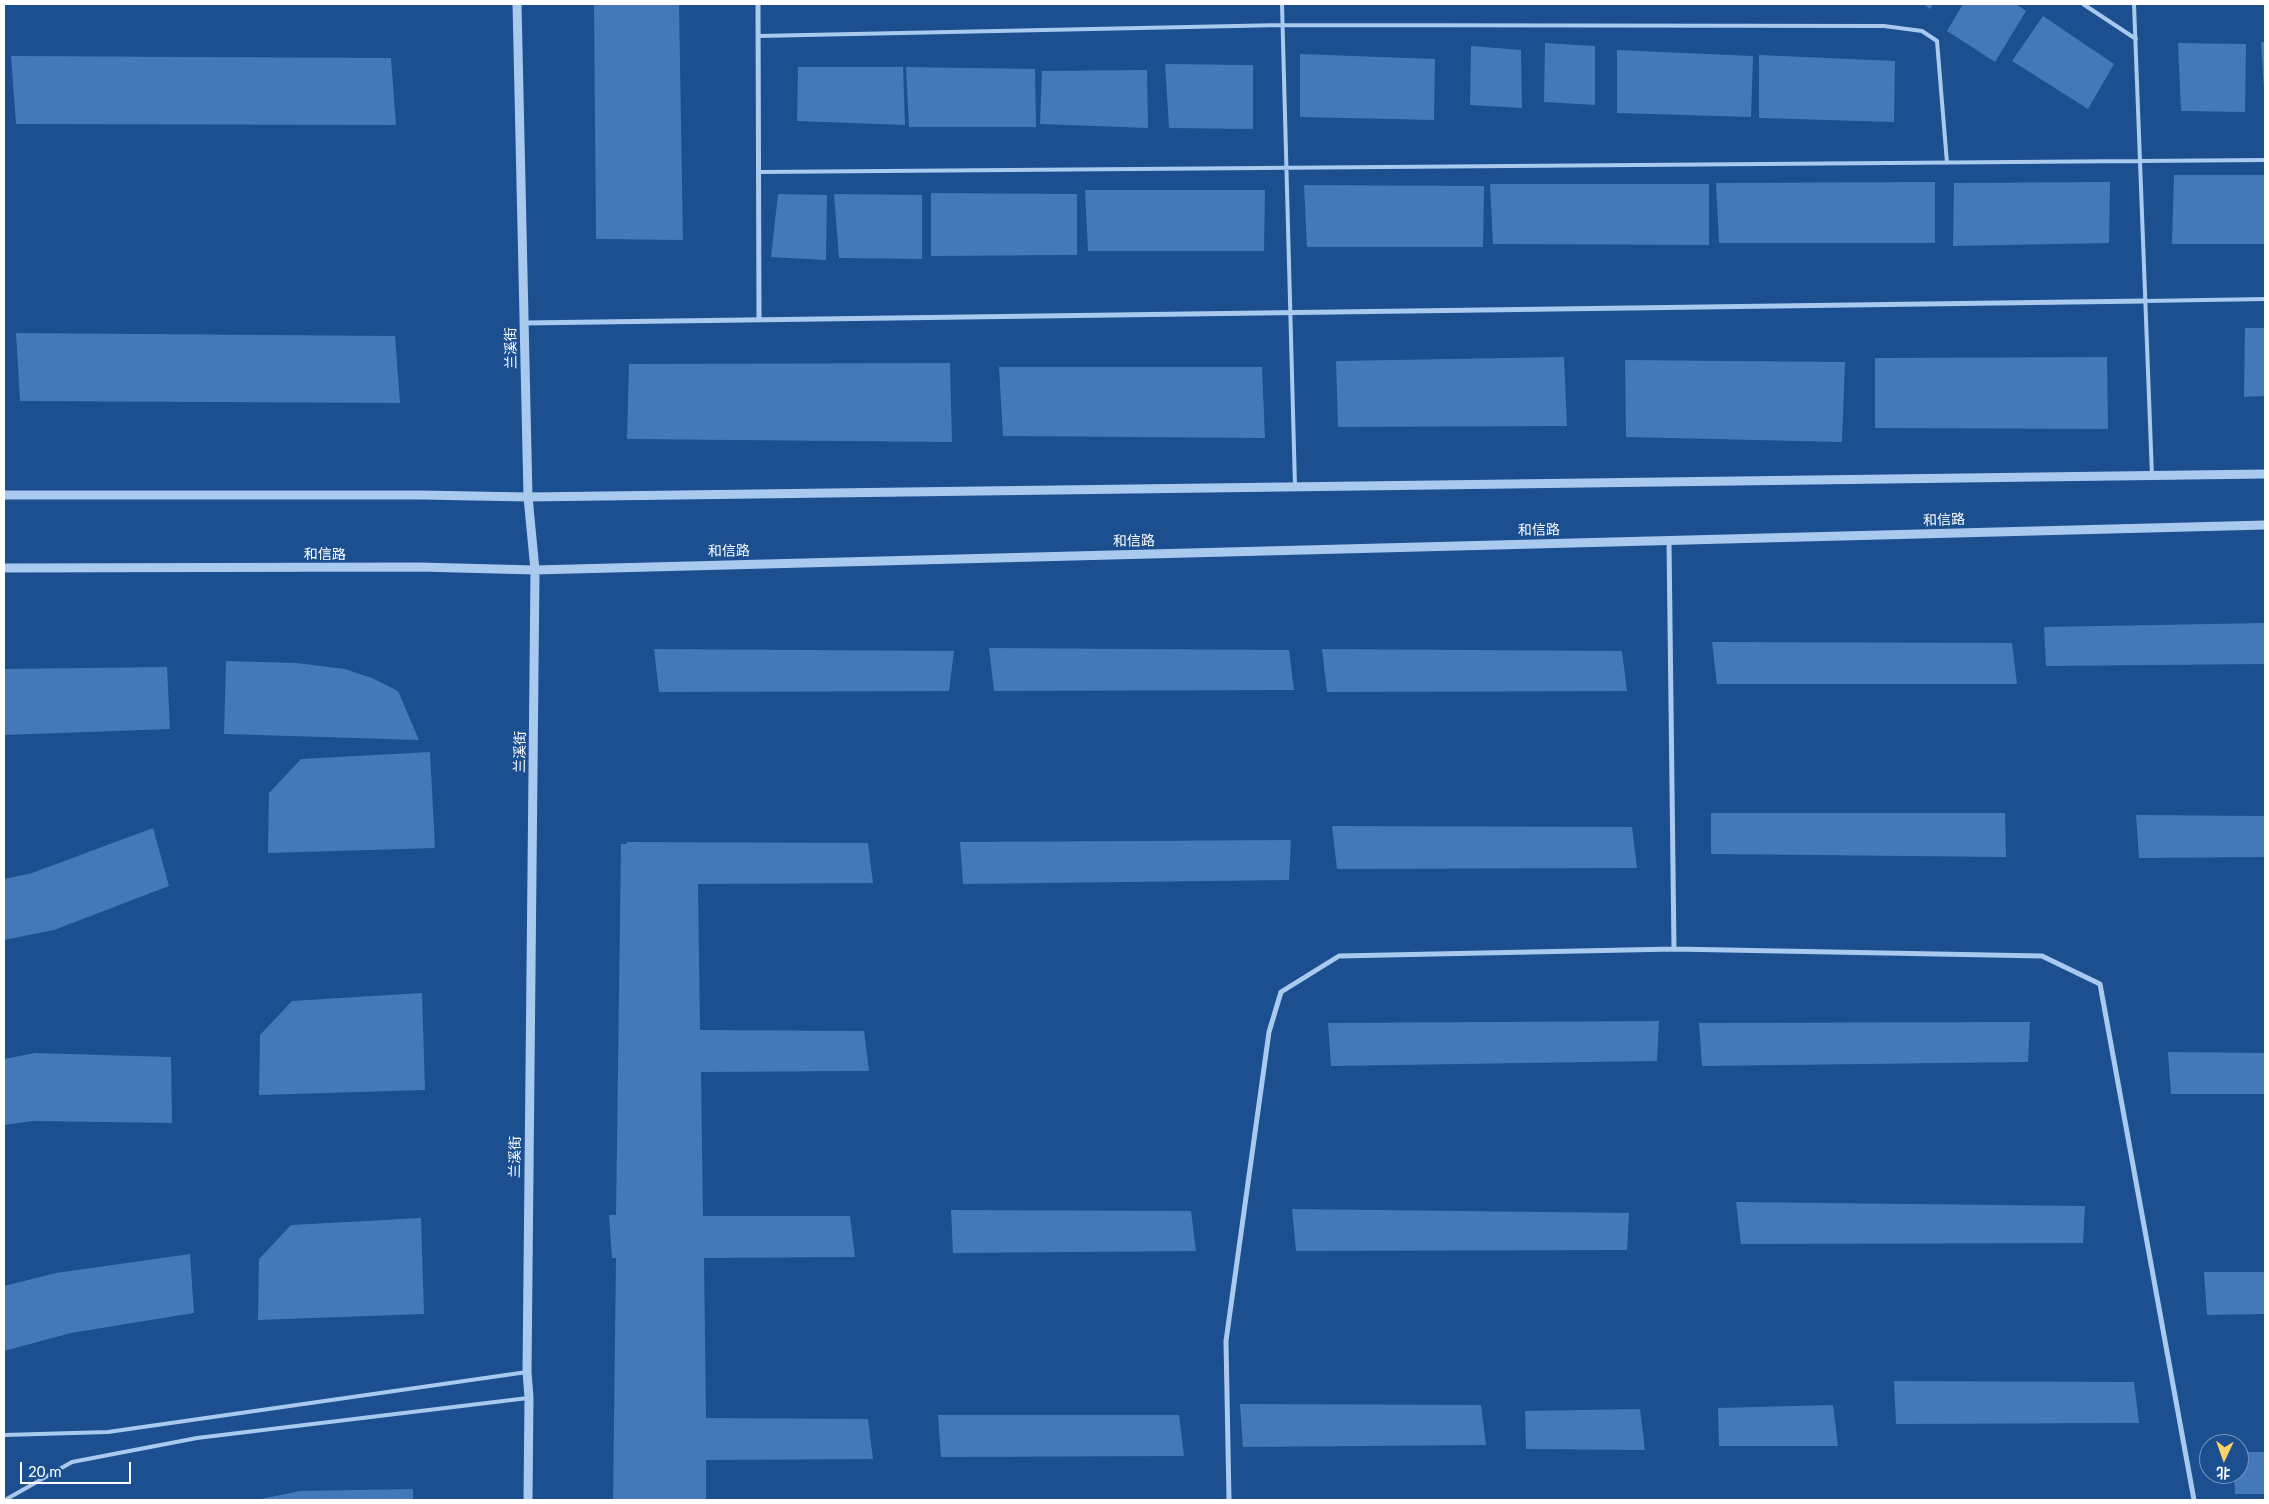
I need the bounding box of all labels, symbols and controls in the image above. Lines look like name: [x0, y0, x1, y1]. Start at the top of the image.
street label: 兰溪街: [502, 327, 520, 369]
street label: 和信路: [1923, 511, 1965, 529]
street label: 和信路: [1518, 521, 1560, 539]
street label: 和信路: [1113, 532, 1155, 550]
street label: 和信路: [708, 542, 750, 560]
street label: 和信路: [304, 546, 346, 562]
street label: 兰溪街: [511, 731, 529, 773]
street label: 兰溪街: [506, 1136, 524, 1178]
north arrow: [2199, 1434, 2249, 1484]
scale bar: [22, 1452, 134, 1484]
text: 20 m: [28, 1462, 62, 1480]
text: 北: [2216, 1465, 2231, 1482]

